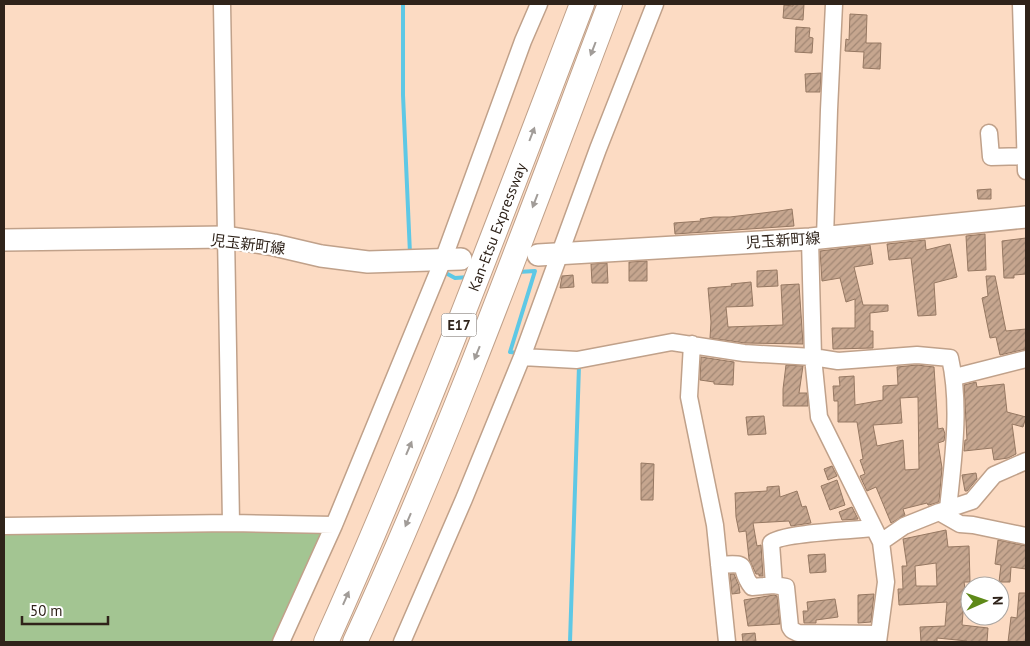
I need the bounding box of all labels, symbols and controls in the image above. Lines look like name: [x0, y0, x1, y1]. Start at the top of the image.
one-way arrow: [588, 42, 596, 57]
one-way arrow: [528, 126, 536, 141]
street label: Kan-Etsu Expressway: [464, 160, 530, 294]
one-way arrow: [531, 194, 538, 209]
street label: 児玉新町線: [745, 228, 821, 252]
street label: 児玉新町線: [210, 230, 286, 258]
road number: E17: [442, 314, 476, 336]
one-way arrow: [472, 346, 480, 360]
one-way arrow: [406, 441, 414, 455]
one-way arrow: [404, 512, 412, 527]
north arrow: [960, 576, 1010, 626]
one-way arrow: [342, 591, 350, 605]
scale bar: [22, 594, 109, 626]
text: N: [989, 596, 1007, 605]
text: 50 m: [30, 601, 63, 620]

